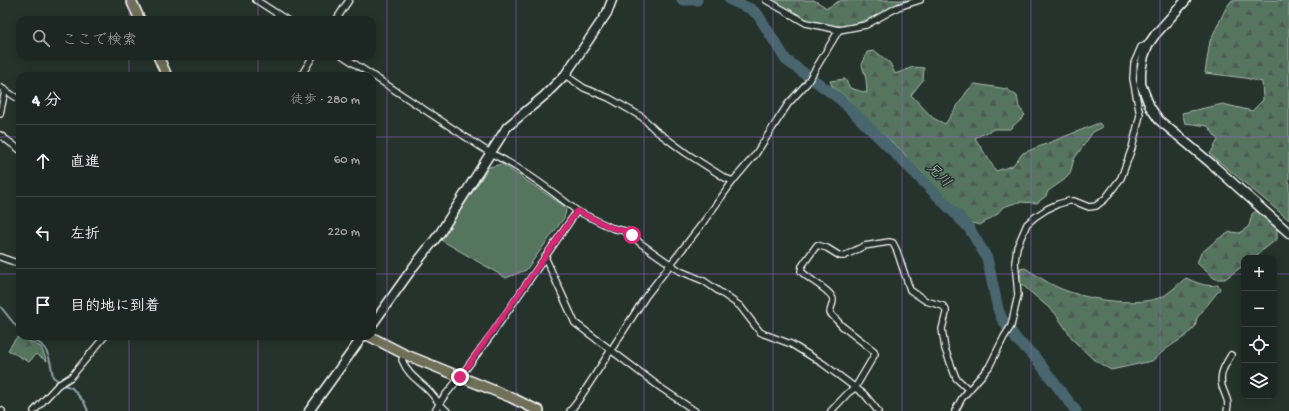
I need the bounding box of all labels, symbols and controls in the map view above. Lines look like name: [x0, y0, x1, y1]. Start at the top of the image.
search box: [16, 16, 376, 60]
icon: search: [30, 27, 52, 49]
text: ここで検索: [62, 32, 137, 50]
text: 4 分: [32, 92, 61, 112]
text: 徒歩 · 280 m: [291, 93, 360, 108]
icon: ahead: [32, 150, 54, 172]
text: 60 m: [334, 153, 360, 168]
text: 直進: [70, 154, 100, 172]
water label: 兄川: [922, 160, 954, 192]
icon: left: [32, 222, 54, 244]
text: 220 m: [328, 225, 360, 240]
text: 左折: [70, 226, 100, 244]
route start: [623, 226, 641, 244]
map controls: [1241, 255, 1277, 399]
button: +: [1241, 255, 1277, 291]
button: −: [1241, 291, 1277, 327]
icon: arrive: [32, 294, 54, 316]
text: 目的地に到着: [70, 298, 160, 316]
button: locate: [1241, 327, 1277, 363]
button: layers: [1241, 363, 1277, 399]
route end: [451, 368, 469, 386]

